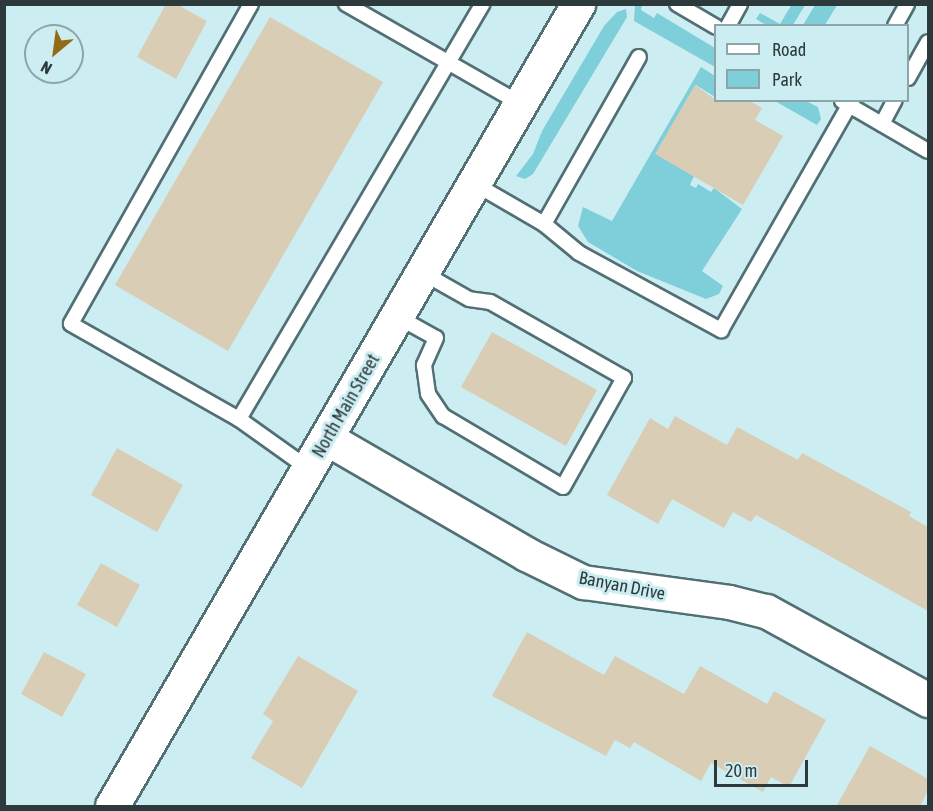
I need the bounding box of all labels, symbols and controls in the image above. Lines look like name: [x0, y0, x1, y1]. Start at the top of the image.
north arrow: [24, 24, 84, 84]
legend: [714, 24, 909, 102]
text: Road: [772, 39, 806, 60]
text: N: [38, 58, 55, 78]
text: Park: [772, 69, 802, 90]
street label: North Main Street: [308, 350, 384, 462]
street label: Banyan Drive: [577, 567, 667, 605]
scale bar: [717, 748, 812, 786]
text: 20 m: [725, 760, 757, 781]

